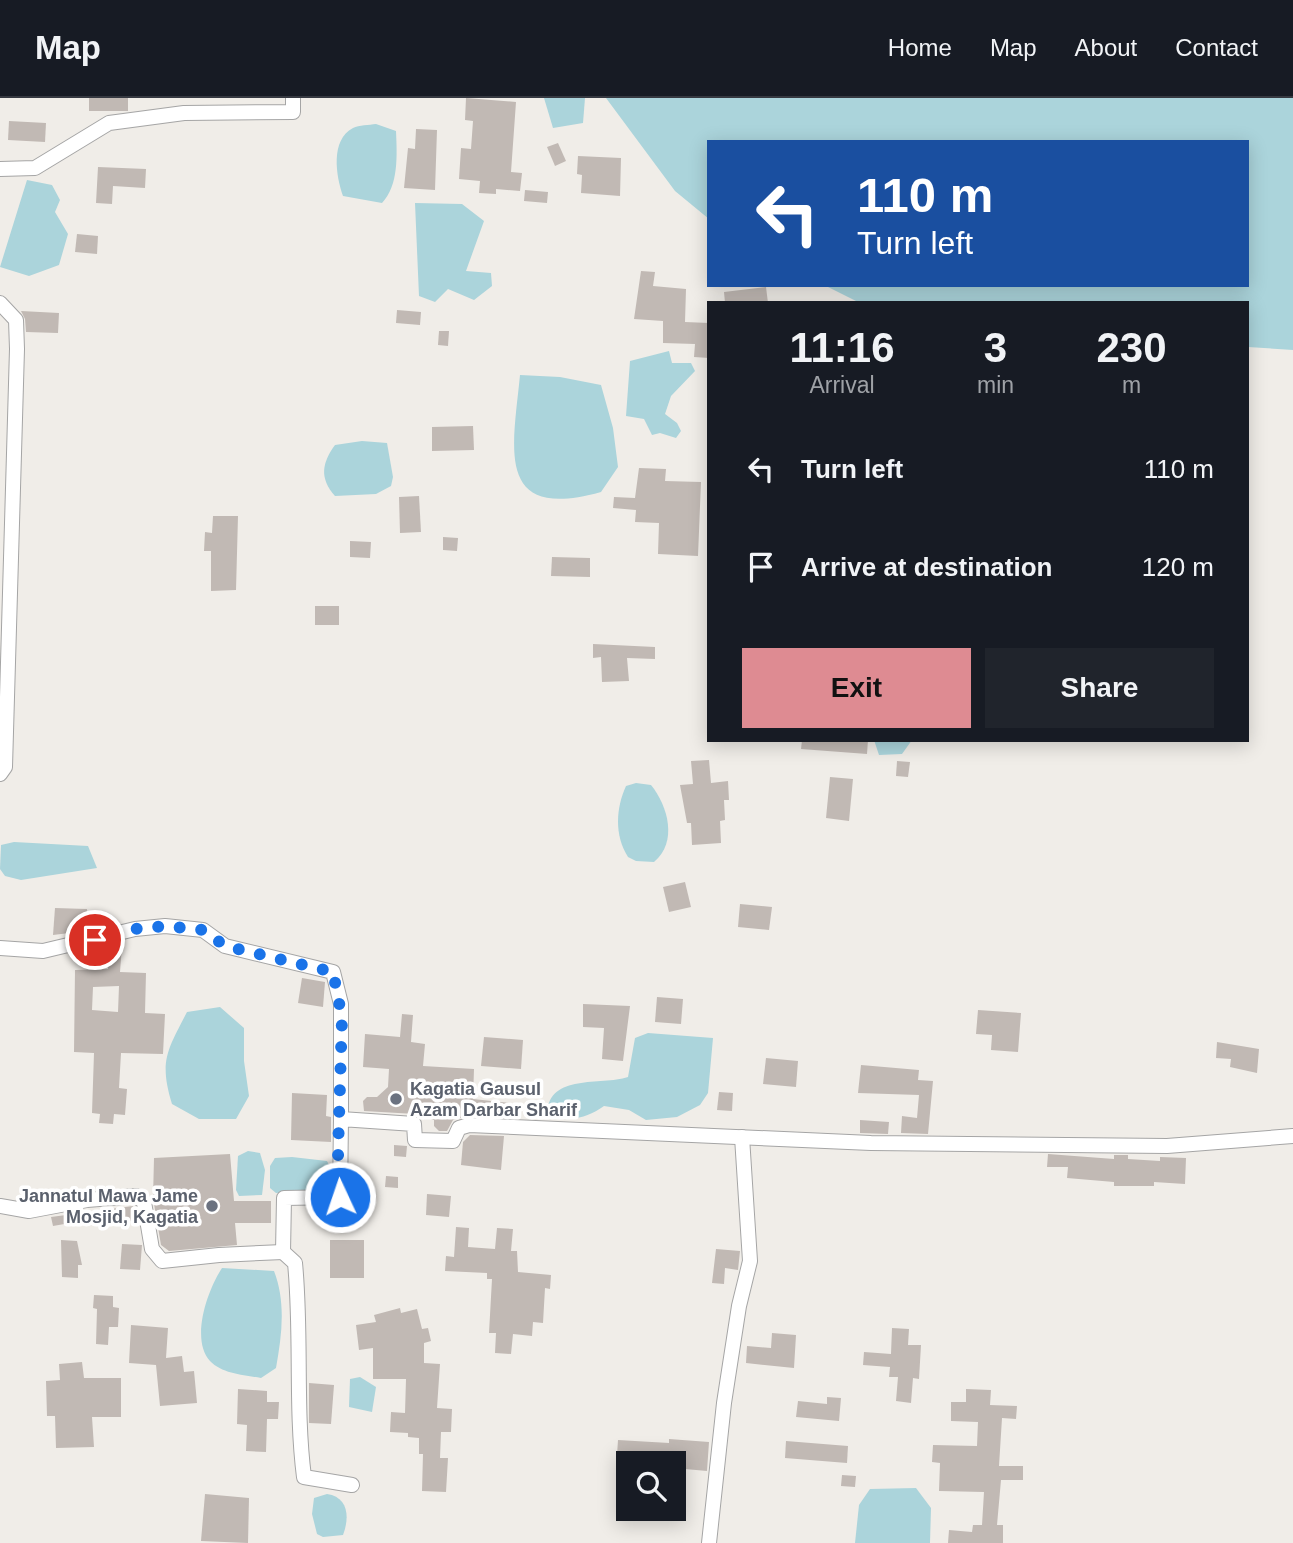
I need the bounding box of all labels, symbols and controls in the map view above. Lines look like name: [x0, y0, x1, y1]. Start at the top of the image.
text: Map: [35, 29, 101, 66]
text: Home: [888, 34, 952, 61]
text: Map: [990, 34, 1037, 61]
text: About: [1075, 34, 1137, 61]
text: Contact: [1175, 34, 1258, 61]
icon: left: [742, 168, 833, 259]
text: 110 m: [857, 168, 993, 222]
text: Turn left: [857, 225, 973, 261]
text: 11:16: [789, 324, 895, 371]
text: 3: [984, 324, 1007, 371]
text: 230: [1096, 324, 1167, 371]
text: Arrival: [809, 372, 875, 398]
text: min: [977, 372, 1014, 398]
text: m: [1122, 372, 1141, 398]
icon: left: [742, 450, 780, 488]
text: Turn left: [801, 454, 903, 484]
text: 110 m: [1144, 454, 1214, 484]
icon: arrive: [742, 548, 780, 586]
text: Arrive at destination: [801, 552, 1052, 582]
text: 120 m: [1142, 552, 1214, 582]
button: Exit: [742, 648, 971, 728]
button: Share: [985, 648, 1214, 728]
pin: [65, 910, 125, 970]
icon: arrive: [76, 921, 114, 959]
place label: Kagatia Gausul Azam Darbar Sharif: [410, 1079, 578, 1120]
marker: Kagatia Gausul Azam Darbar Sharif: [388, 1091, 404, 1107]
position arrow: [303, 1160, 377, 1234]
place label: Jannatul Mawa Jame Mosjid, Kagatia: [19, 1186, 199, 1227]
marker: Jannatul Mawa Jame Mosjid, Kagatia: [204, 1198, 220, 1214]
map controls: [616, 1451, 686, 1521]
button: search: [616, 1451, 686, 1521]

